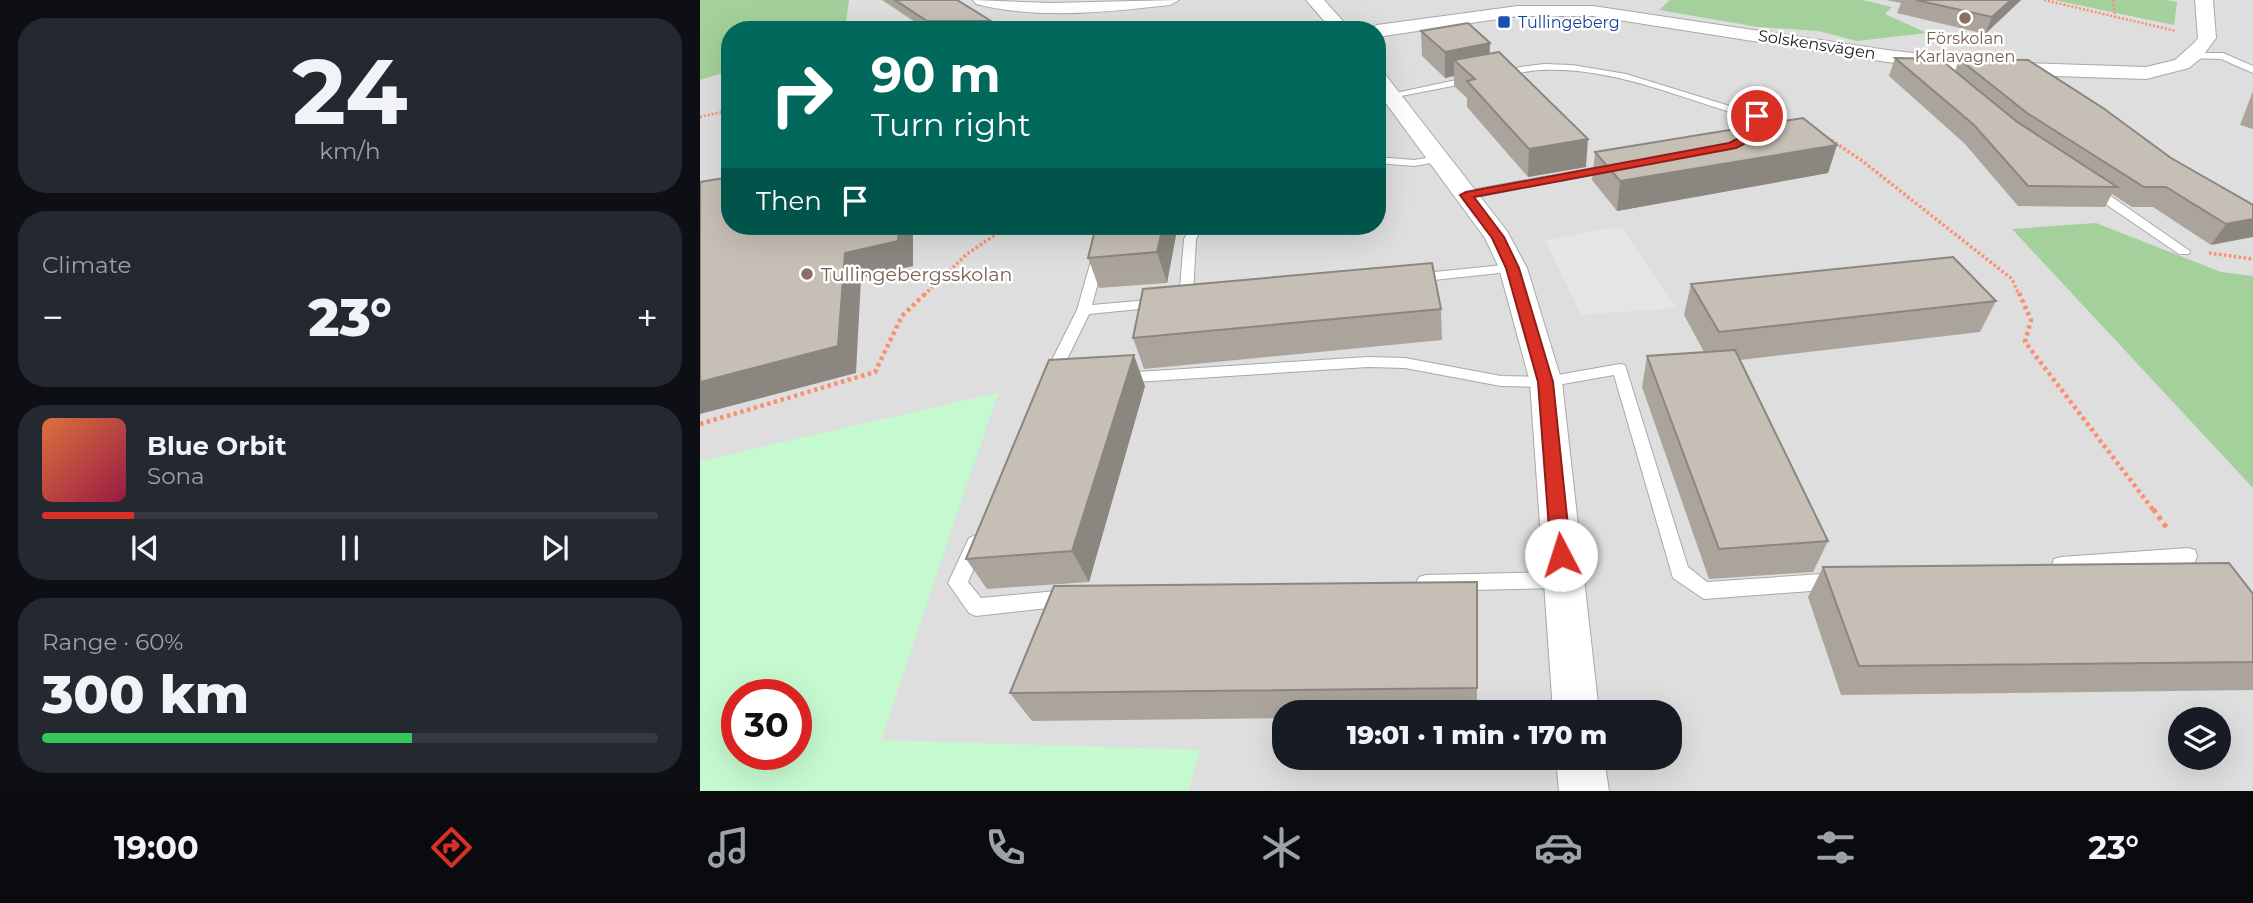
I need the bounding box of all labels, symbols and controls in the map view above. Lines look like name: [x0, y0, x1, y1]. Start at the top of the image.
marker: Förskolan Karlavagnen: [1957, 10, 1973, 26]
place label: Tullingeberg: [1518, 13, 1620, 32]
marker: Tullingeberg: [1496, 14, 1512, 30]
street label: Solskensvägen: [1757, 26, 1877, 63]
place label: Förskolan Karlavagnen: [1915, 29, 2015, 66]
text: 24: [292, 36, 408, 147]
text: 90 m: [871, 45, 1001, 104]
icon: right: [756, 49, 847, 140]
pin: [1727, 86, 1787, 146]
icon: arrive: [1738, 97, 1776, 135]
text: Turn right: [871, 105, 1031, 144]
text: km/h: [319, 137, 381, 165]
icon: arrive: [836, 182, 874, 220]
text: Then: [756, 185, 822, 217]
text: Climate: [42, 251, 131, 279]
place label: Tullingebergsskolan: [821, 263, 1012, 286]
marker: Tullingebergsskolan: [799, 266, 815, 282]
text: 23°: [308, 286, 392, 349]
text: −: [42, 294, 64, 341]
text: +: [636, 294, 658, 341]
text: Blue Orbit: [147, 430, 286, 462]
text: Sona: [147, 462, 205, 490]
position arrow: [1524, 518, 1598, 592]
icon: previous: [126, 529, 164, 567]
icon: pause: [331, 529, 369, 567]
icon: next: [536, 529, 574, 567]
text: Range · 60%: [42, 628, 183, 656]
text: 300 km: [42, 663, 249, 726]
speed limit sign: 30: [721, 679, 812, 770]
map controls: [2168, 707, 2231, 770]
button: layers: [2168, 707, 2231, 770]
text: 19:01 · 1 min · 170 m: [1347, 719, 1607, 751]
icon: directions: [427, 823, 476, 872]
icon: music: [704, 823, 753, 872]
icon: phone: [981, 823, 1030, 872]
icon: climate: [1257, 823, 1306, 872]
icon: car: [1534, 823, 1583, 872]
icon: filters: [1811, 823, 1860, 872]
text: 19:00: [114, 828, 199, 867]
text: 23°: [2088, 828, 2139, 867]

